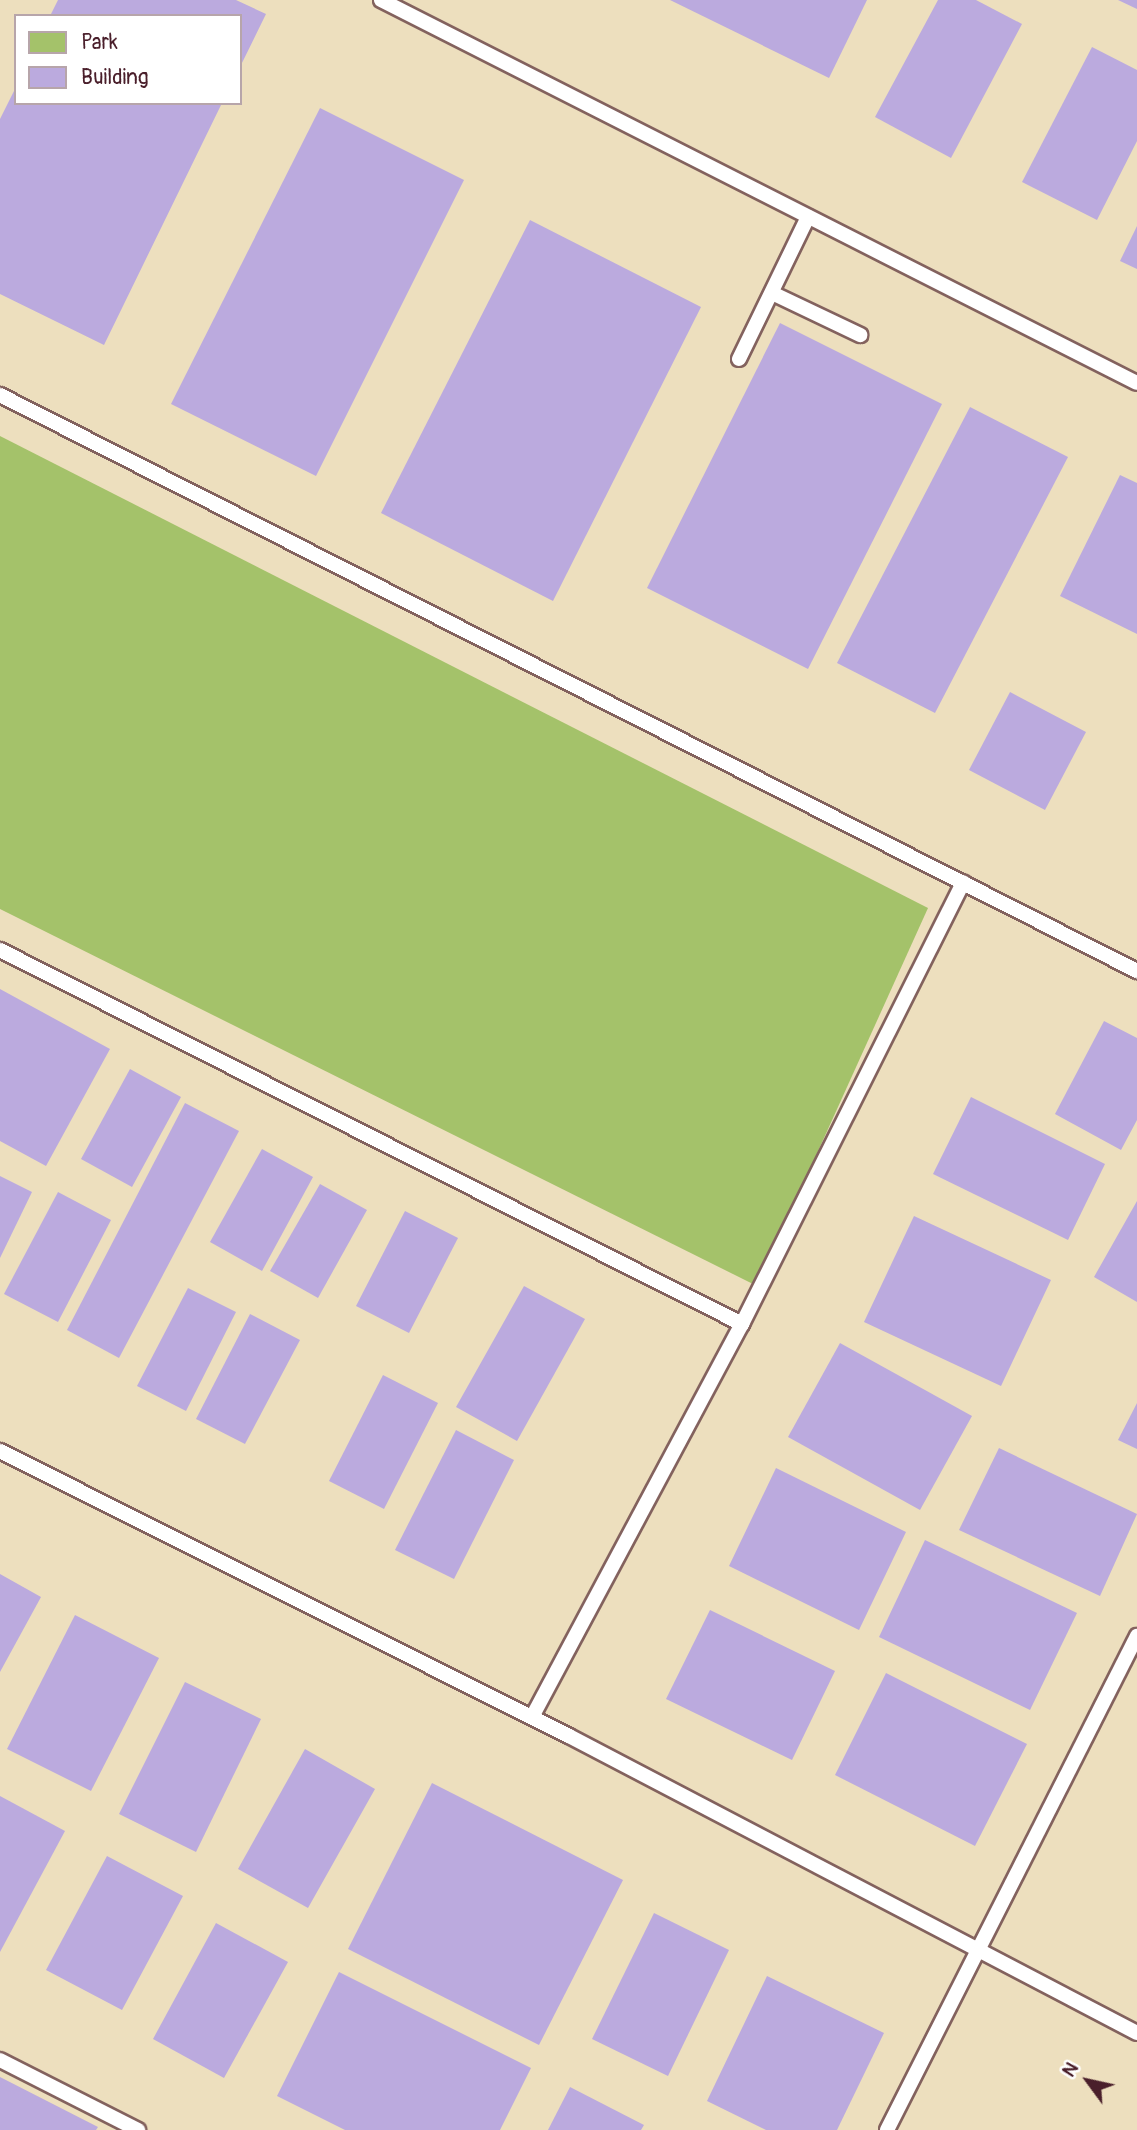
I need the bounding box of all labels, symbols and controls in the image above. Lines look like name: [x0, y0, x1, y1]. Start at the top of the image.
legend: [14, 14, 242, 105]
text: Park: [81, 29, 118, 56]
text: Building: [81, 64, 148, 91]
north arrow: [1053, 2046, 1123, 2116]
text: N: [1057, 2058, 1084, 2081]

